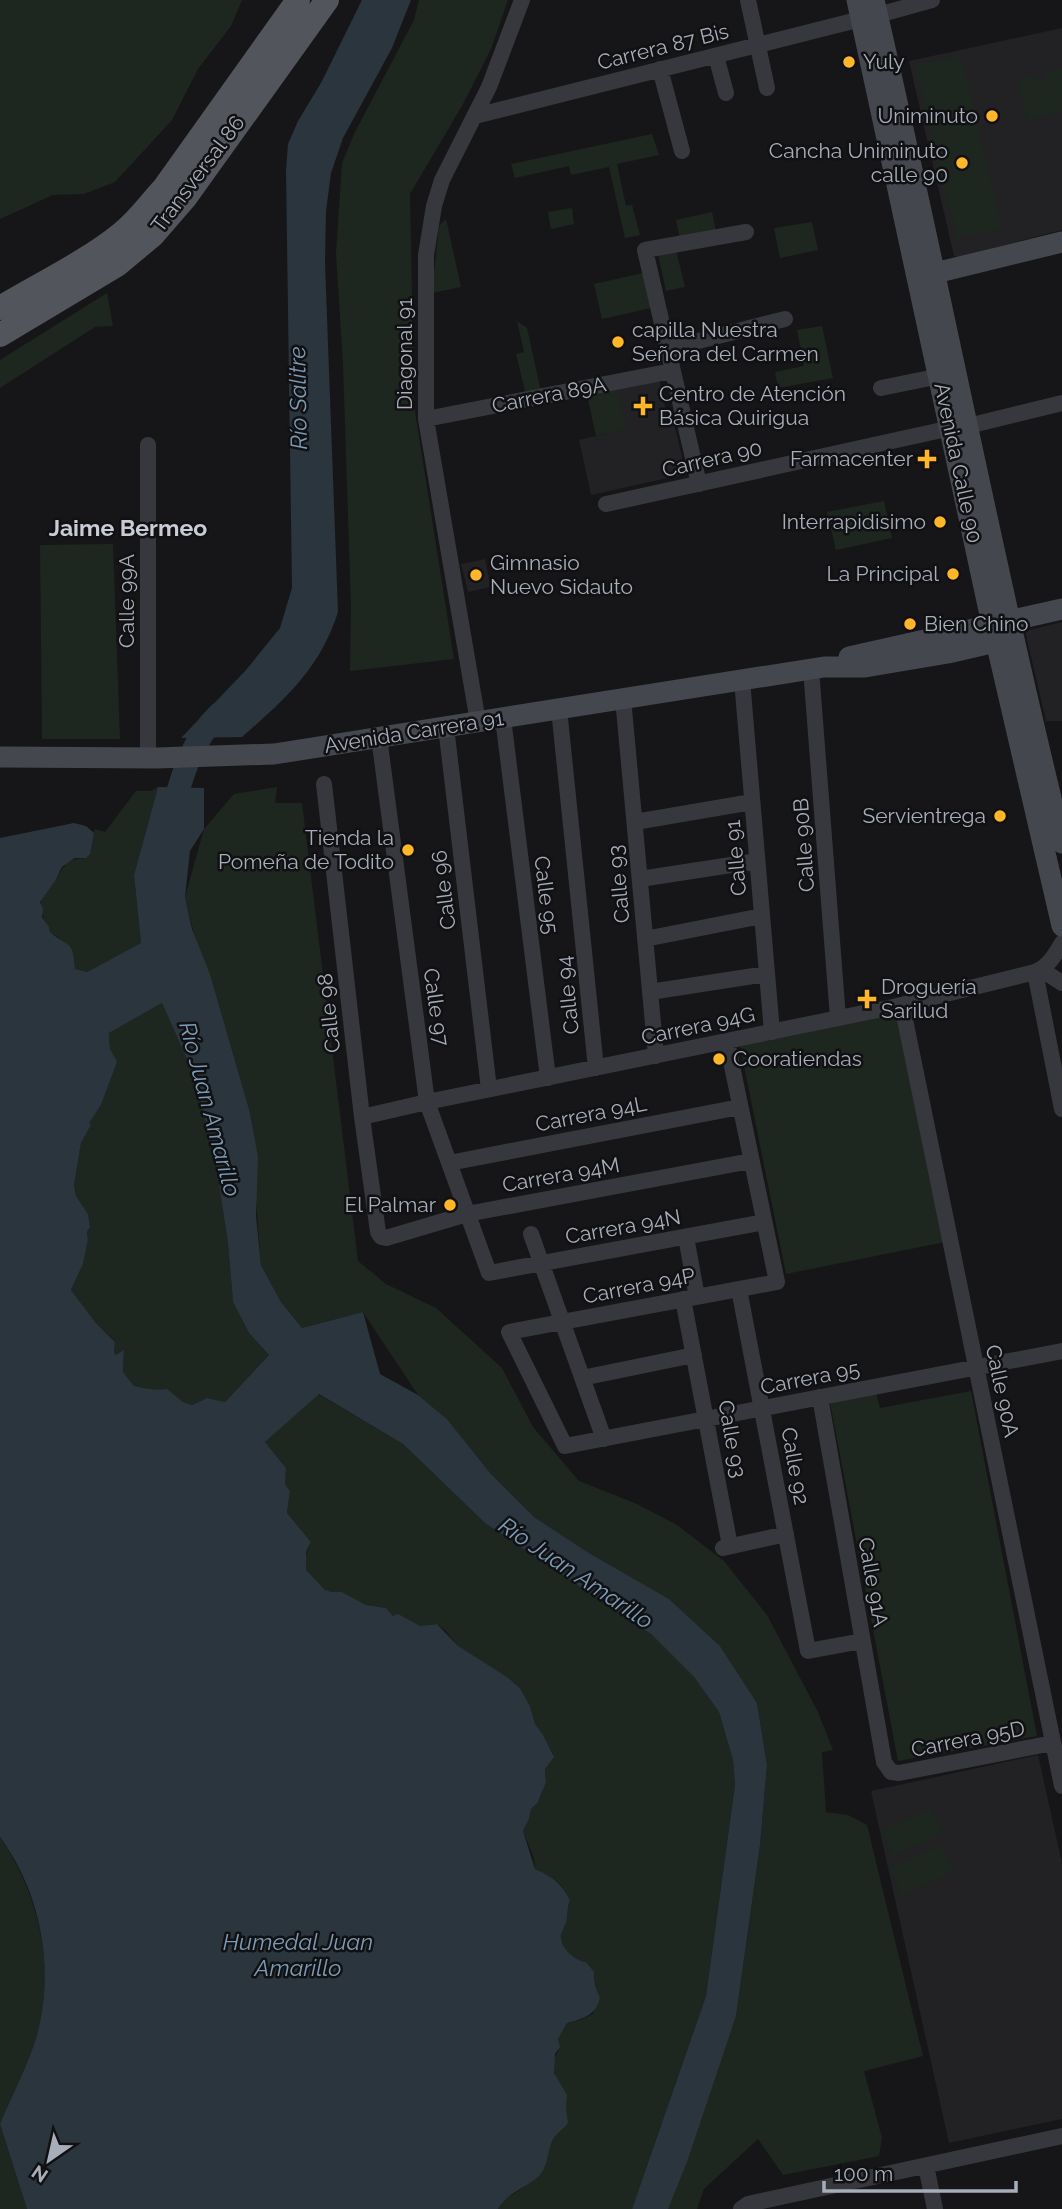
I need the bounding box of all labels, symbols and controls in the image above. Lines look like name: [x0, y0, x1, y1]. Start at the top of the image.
street label: Carrera 87 Bis: [595, 18, 731, 75]
place label: Yuly: [863, 49, 905, 74]
marker: Yuly: [841, 54, 857, 70]
place label: Uniminuto: [878, 103, 978, 128]
marker: Uniminuto: [984, 108, 1000, 124]
street label: Transversal 86: [146, 110, 250, 237]
place label: Cancha Uniminuto calle 90: [769, 138, 948, 187]
marker: Cancha Uniminuto calle 90: [954, 155, 970, 171]
street label: Diagonal 91: [392, 298, 417, 410]
place label: capilla Nuestra Señora del Carmen: [632, 317, 819, 366]
marker: capilla Nuestra Señora del Carmen: [610, 334, 626, 350]
water label: Río Salitre: [283, 346, 312, 450]
street label: Carrera 89A: [490, 371, 608, 418]
street label: Avenida Calle 90: [929, 380, 988, 545]
place label: Centro de Atención Básica Quirigua: [659, 381, 846, 430]
marker: Centro de Atención Básica Quirigua: [633, 396, 653, 416]
street label: Carrera 90: [659, 435, 764, 482]
place label: Farmacenter: [790, 446, 914, 471]
marker: Farmacenter: [919, 451, 935, 467]
place label: Interrapidisimo: [782, 509, 926, 534]
district label: Jaime Bermeo: [49, 514, 207, 541]
marker: Interrapidisimo: [932, 514, 948, 530]
place label: Gimnasio Nuevo Sidauto: [490, 550, 633, 599]
street label: Calle 99A: [114, 554, 139, 648]
place label: La Principal: [826, 561, 939, 586]
marker: La Principal: [945, 566, 961, 582]
marker: Gimnasio Nuevo Sidauto: [468, 567, 484, 583]
place label: Bien Chino: [924, 611, 1028, 636]
marker: Bien Chino: [902, 616, 918, 632]
street label: Avenida Carrera 91: [322, 705, 505, 758]
street label: Calle 90B: [788, 797, 819, 893]
place label: Servientrega: [863, 803, 986, 828]
marker: Servientrega: [992, 808, 1008, 824]
street label: Calle 91: [720, 819, 751, 897]
place label: Tienda la Pomeña de Todito: [218, 825, 394, 874]
marker: Tienda la Pomeña de Todito: [400, 842, 416, 858]
street label: Calle 93: [603, 844, 634, 924]
street label: Calle 96: [426, 849, 461, 931]
street label: Calle 95: [529, 854, 564, 936]
street label: Calle 94: [551, 955, 584, 1036]
street label: Calle 97: [419, 966, 454, 1048]
street label: Calle 98: [312, 972, 345, 1054]
place label: Droguería Sarilud: [881, 974, 977, 1023]
marker: Droguería Sarilud: [859, 991, 875, 1007]
street label: Carrera 94G: [639, 1001, 757, 1050]
water label: Río Juan Amarillo: [174, 1018, 247, 1199]
place label: Cooratiendas: [733, 1046, 862, 1071]
marker: Cooratiendas: [711, 1051, 727, 1067]
street label: Carrera 94L: [533, 1090, 649, 1137]
street label: Carrera 94M: [500, 1152, 622, 1197]
place label: El Palmar: [345, 1192, 437, 1217]
marker: El Palmar: [442, 1197, 458, 1213]
street label: Carrera 94N: [563, 1204, 683, 1249]
street label: Carrera 94P: [581, 1262, 697, 1309]
street label: Calle 90A: [980, 1342, 1024, 1439]
street label: Carrera 95: [758, 1356, 862, 1399]
street label: Calle 93: [713, 1398, 752, 1480]
street label: Calle 92: [776, 1425, 815, 1507]
water label: Río Juan Amarillo: [494, 1511, 658, 1634]
street label: Calle 91A: [853, 1535, 894, 1629]
street label: Carrera 95D: [909, 1715, 1027, 1762]
water label: Humedal Juan Amarillo: [223, 1928, 373, 1981]
north arrow: [14, 2125, 84, 2195]
scale bar: [824, 2150, 1016, 2194]
text: N: [27, 2161, 52, 2187]
text: 100 m: [834, 2161, 893, 2186]

